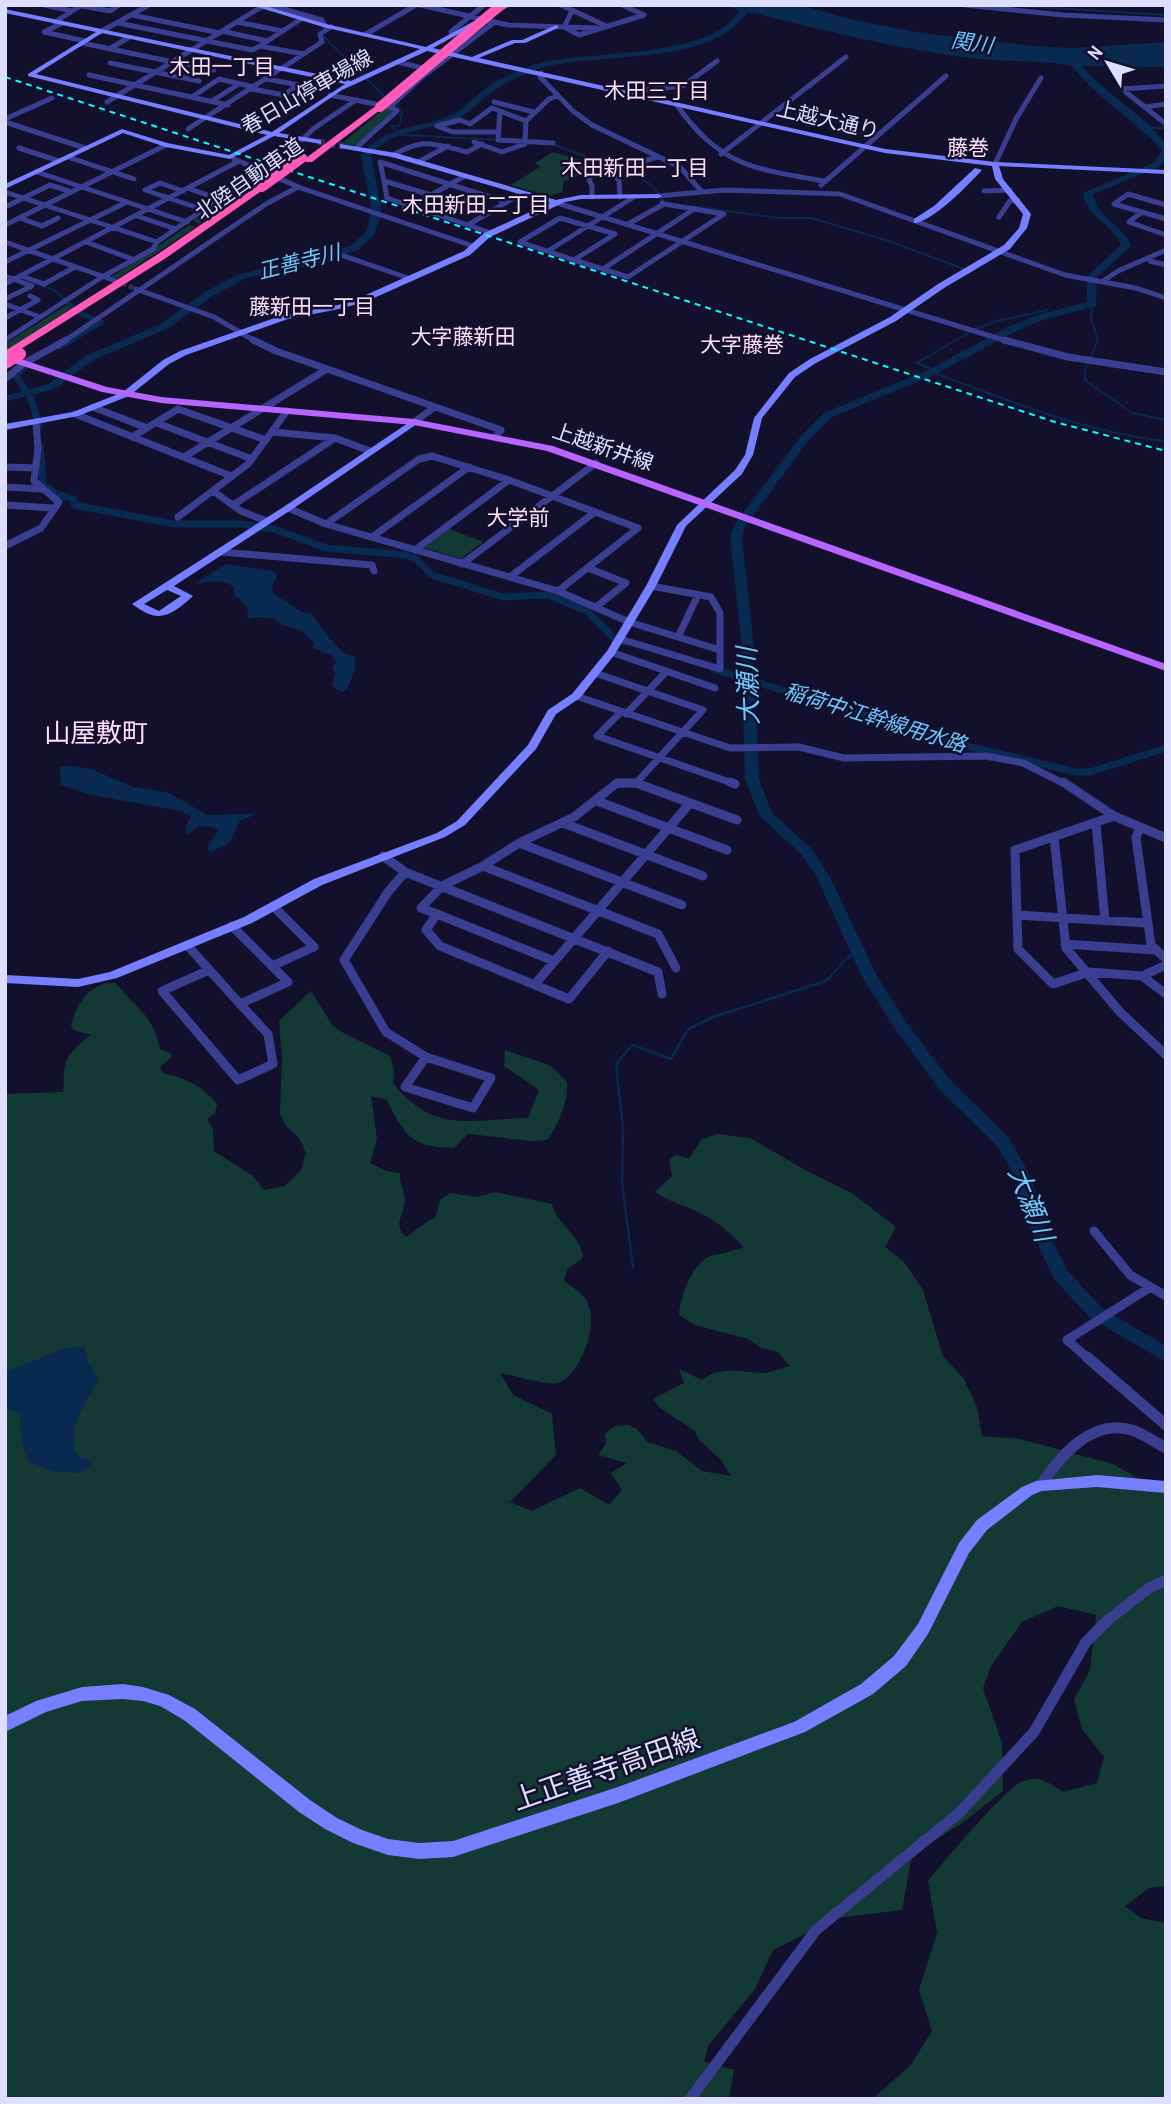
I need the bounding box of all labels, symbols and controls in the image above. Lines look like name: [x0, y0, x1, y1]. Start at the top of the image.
water label: 関川: [949, 25, 997, 60]
north arrow: [1073, 28, 1143, 98]
text: N: [1081, 40, 1108, 65]
street label: 春日山停車場線: [236, 42, 378, 141]
district label: 木田一丁目: [170, 52, 275, 81]
district label: 木田三丁目: [605, 76, 710, 105]
street label: 上越大通り: [774, 94, 883, 145]
street label: 北陸自動車道: [189, 131, 309, 227]
district label: 藤巻: [947, 133, 989, 162]
district label: 木田新田一丁目: [562, 153, 709, 182]
district label: 木田新田二丁目: [403, 190, 550, 219]
water label: 正善寺川: [255, 237, 345, 286]
district label: 藤新田一丁目: [249, 292, 375, 321]
district label: 大字藤新田: [411, 322, 516, 351]
district label: 大字藤巻: [700, 330, 784, 359]
street label: 上越新井線: [549, 416, 658, 477]
district label: 大学前: [487, 503, 550, 532]
water label: 大瀬川: [729, 643, 766, 726]
water label: 稲荷中江幹線用水路: [781, 676, 972, 760]
district label: 山屋敷町: [44, 715, 148, 750]
water label: 大瀬川: [1001, 1161, 1063, 1249]
street label: 上正善寺高田線: [507, 1719, 705, 1819]

